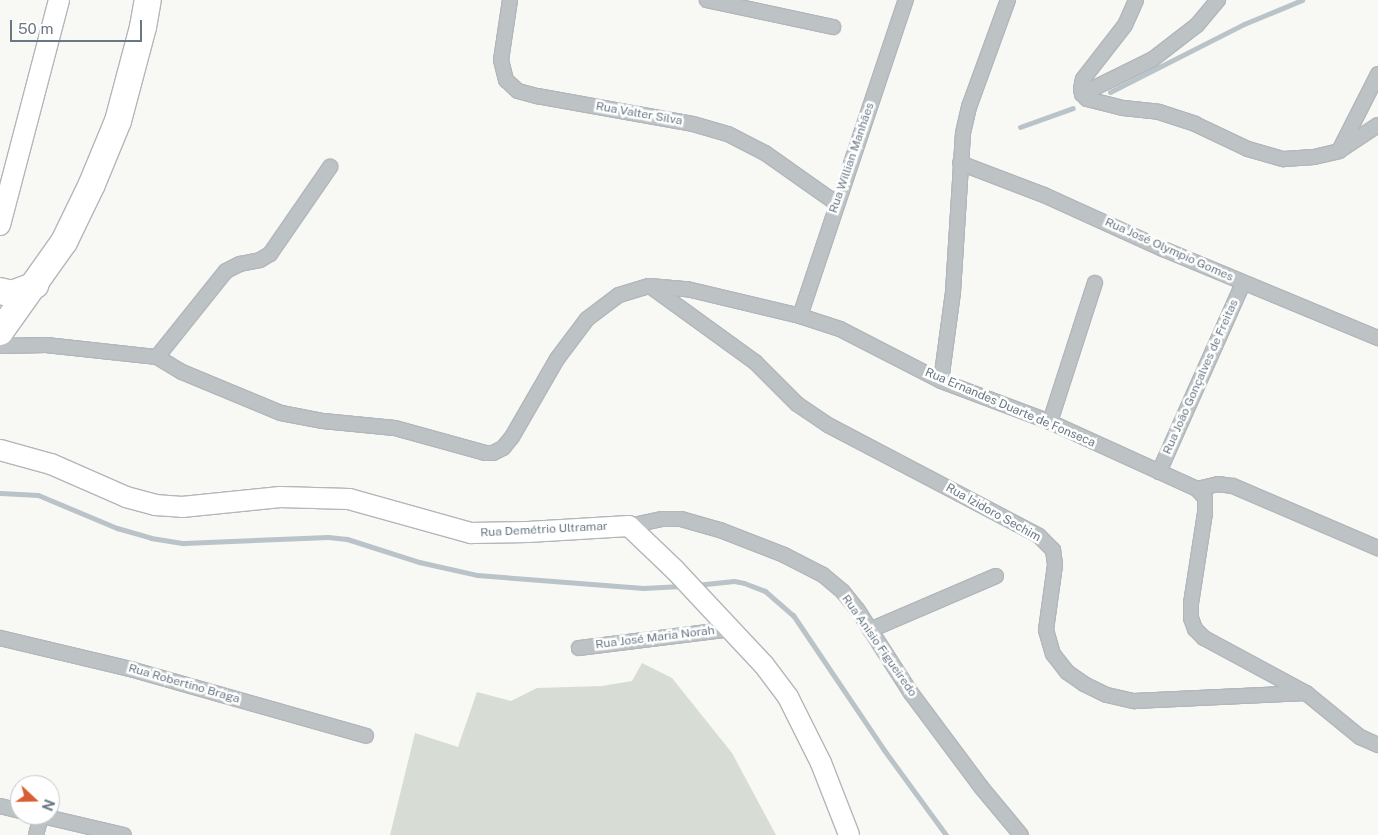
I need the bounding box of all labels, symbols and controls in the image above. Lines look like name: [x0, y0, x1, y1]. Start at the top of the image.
scale bar: [12, 10, 145, 42]
text: 50 m: [18, 20, 53, 37]
street label: Rua Valter Silva: [594, 99, 684, 129]
street label: Rua Willian Manhães: [826, 101, 878, 215]
street label: Rua José Olympio Gomes: [1102, 215, 1236, 285]
street label: Rua João Gonçalves de Freitas: [1160, 297, 1242, 457]
street label: Rua Ernandes Duarte de Fonseca: [923, 365, 1097, 451]
street label: Rua Izidoro Sechim: [943, 481, 1043, 545]
street label: Rua Demétrio Ultramar: [480, 519, 608, 541]
street label: Rua Anisio Figueiredo: [838, 592, 920, 700]
street label: Rua José Maria Norah: [595, 624, 715, 652]
street label: Rua Robertino Braga: [127, 661, 241, 707]
north arrow: [10, 775, 60, 825]
text: N: [39, 797, 58, 813]

